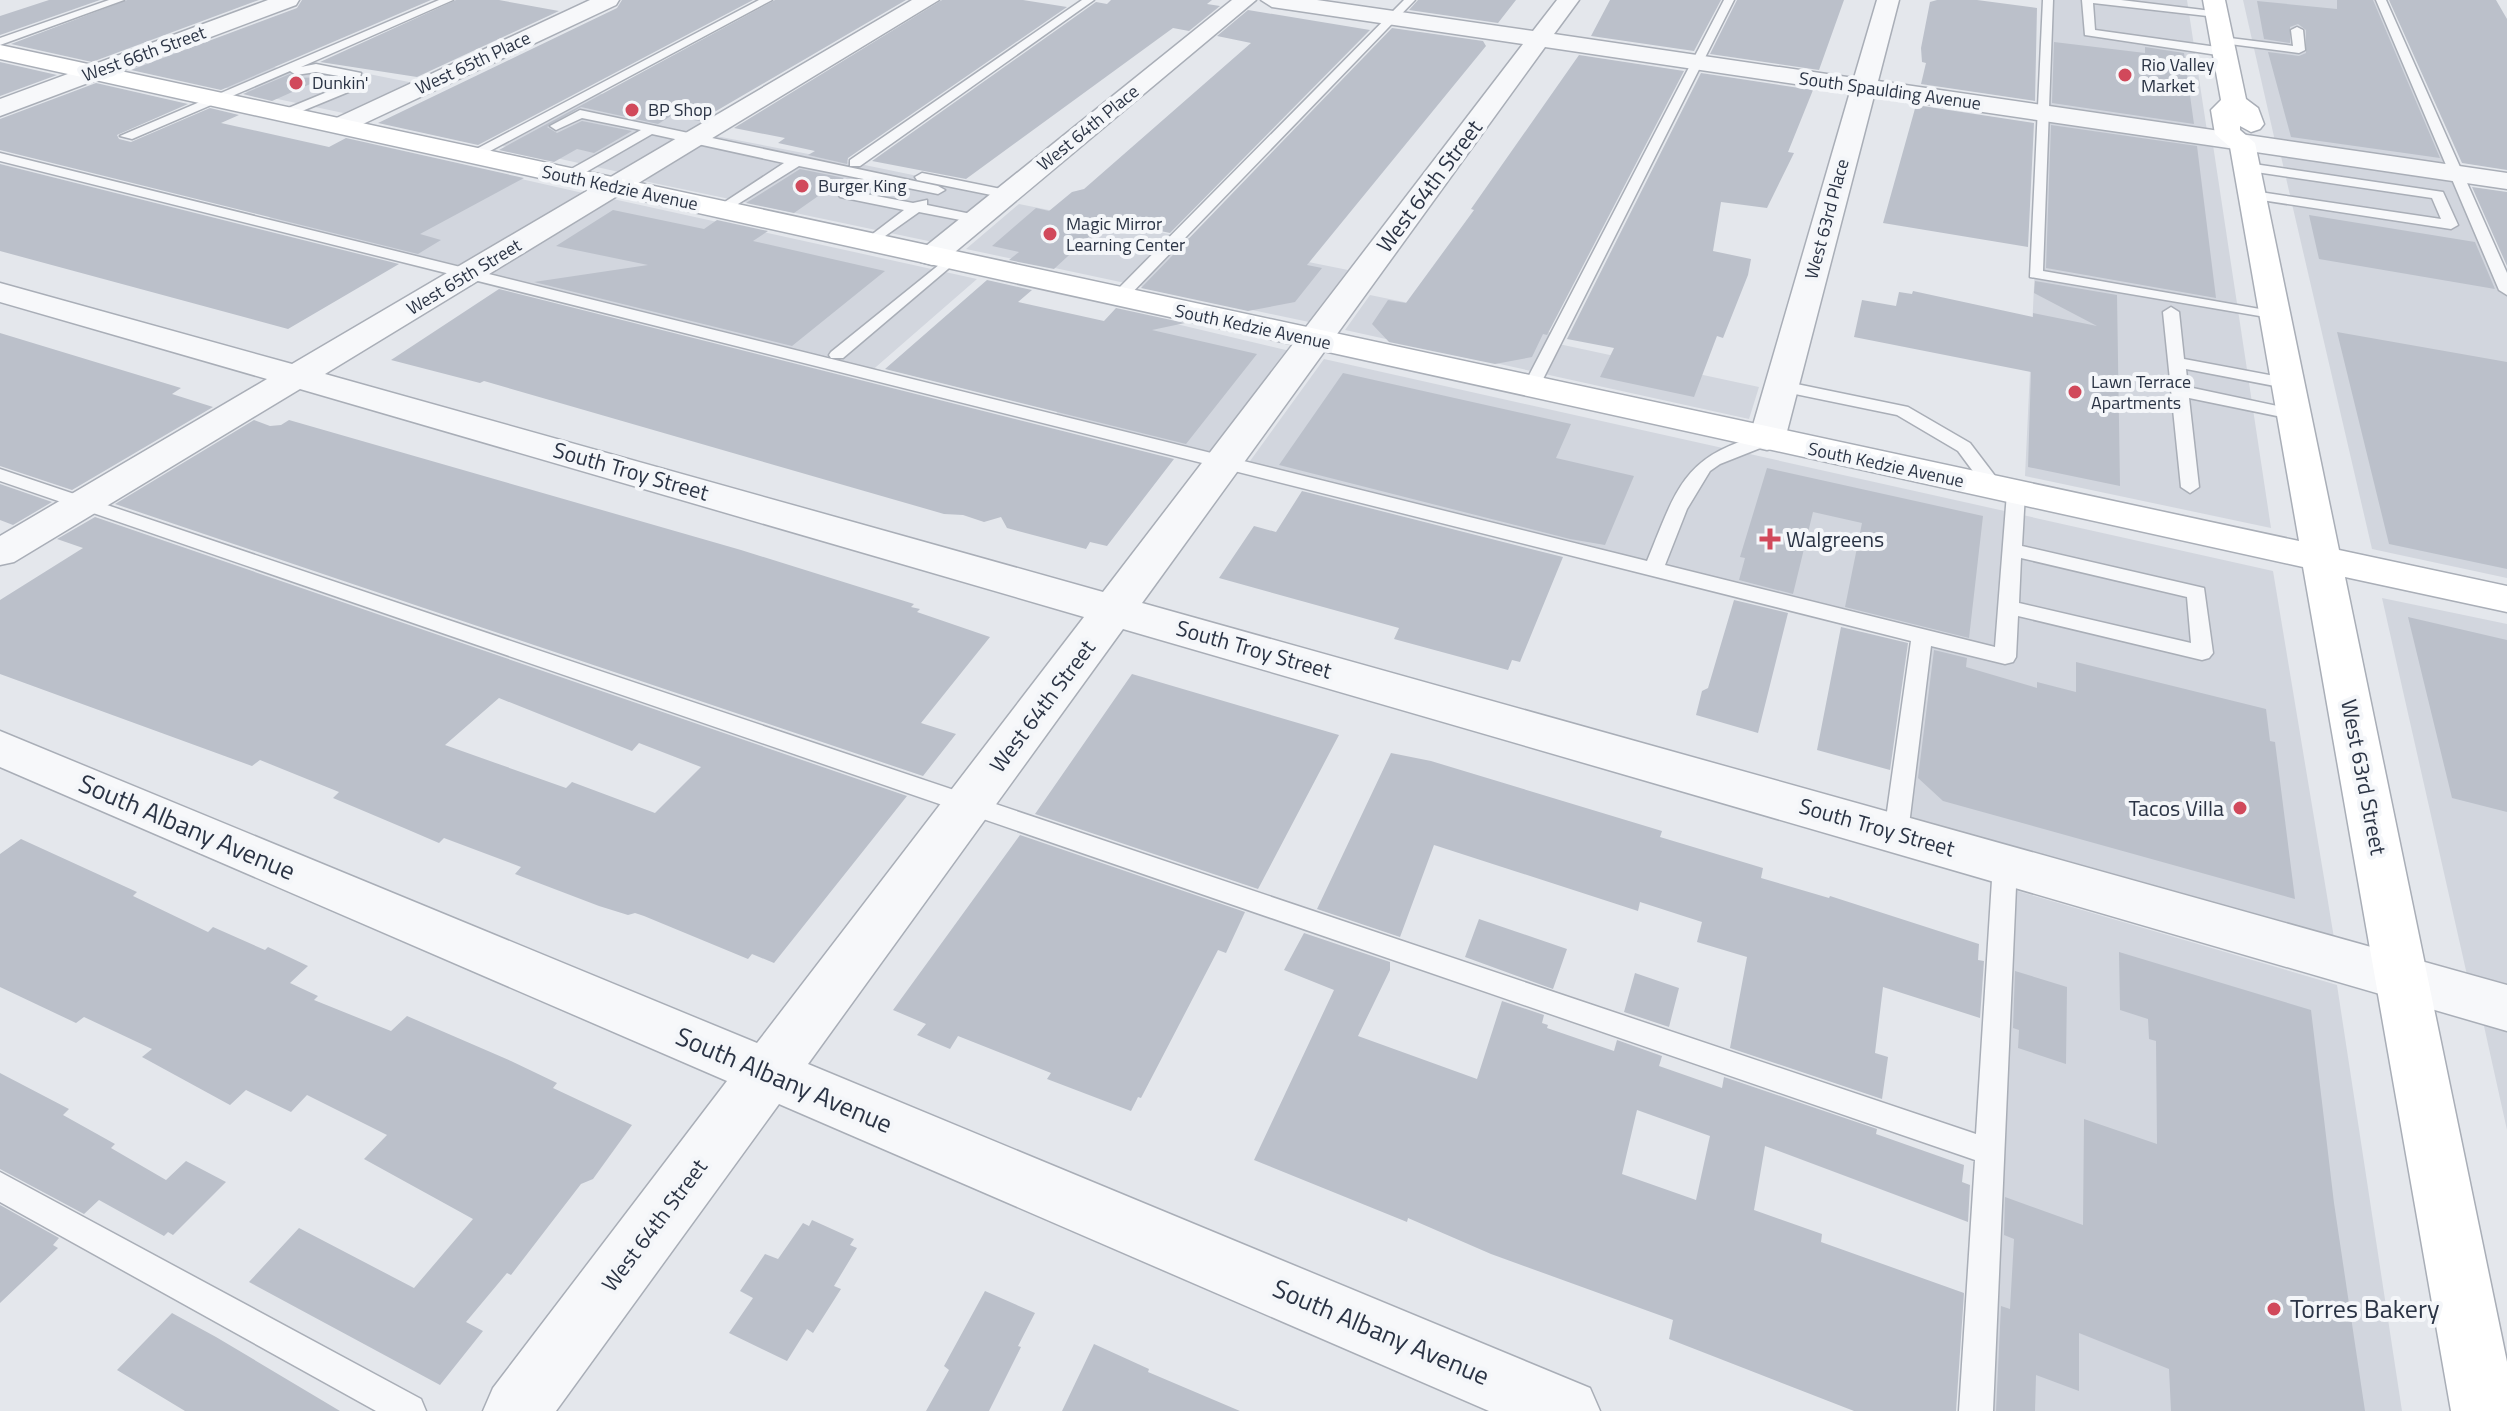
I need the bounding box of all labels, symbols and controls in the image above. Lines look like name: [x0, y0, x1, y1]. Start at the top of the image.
street label: West 66th Street: [78, 18, 210, 88]
street label: West 65th Place: [411, 24, 535, 101]
place label: Rio Valley Market: [2141, 51, 2215, 99]
street label: South Spaulding Avenue: [1797, 64, 1983, 117]
marker: Rio Valley Market: [2116, 66, 2134, 84]
place label: Dunkin': [312, 69, 369, 96]
marker: Dunkin': [287, 74, 305, 92]
street label: West 64th Place: [1031, 78, 1144, 177]
place label: BP Shop: [648, 96, 712, 123]
marker: BP Shop: [623, 101, 641, 119]
street label: West 64th Street: [1368, 112, 1490, 260]
street label: West 63rd Place: [1797, 156, 1856, 282]
street label: South Kedzie Avenue: [540, 158, 701, 217]
place label: Burger King: [818, 172, 906, 199]
marker: Burger King: [793, 177, 811, 195]
place label: Magic Mirror Learning Center: [1066, 210, 1185, 258]
marker: Magic Mirror Learning Center: [1041, 225, 1059, 243]
street label: West 65th Street: [401, 231, 527, 322]
street label: South Kedzie Avenue: [1173, 297, 1334, 356]
place label: Lawn Terrace Apartments: [2091, 368, 2191, 416]
marker: Lawn Terrace Apartments: [2066, 383, 2084, 401]
street label: South Troy Street: [549, 433, 713, 510]
street label: South Kedzie Avenue: [1806, 435, 1967, 494]
place label: Walgreens: [1786, 522, 1884, 556]
marker: Walgreens: [1761, 530, 1779, 548]
street label: South Troy Street: [1172, 611, 1336, 688]
street label: West 64th Street: [981, 632, 1103, 780]
street label: West 63rd Street: [2332, 696, 2396, 858]
street label: South Albany Avenue: [73, 763, 302, 890]
street label: South Troy Street: [1795, 789, 1959, 866]
place label: Tacos Villa: [2128, 791, 2224, 825]
marker: Tacos Villa: [2231, 799, 2249, 817]
street label: South Albany Avenue: [670, 1016, 899, 1143]
street label: West 64th Street: [593, 1151, 715, 1299]
street label: South Albany Avenue: [1267, 1268, 1496, 1395]
place label: Torres Bakery: [2290, 1289, 2440, 1328]
marker: Torres Bakery: [2265, 1300, 2283, 1318]

